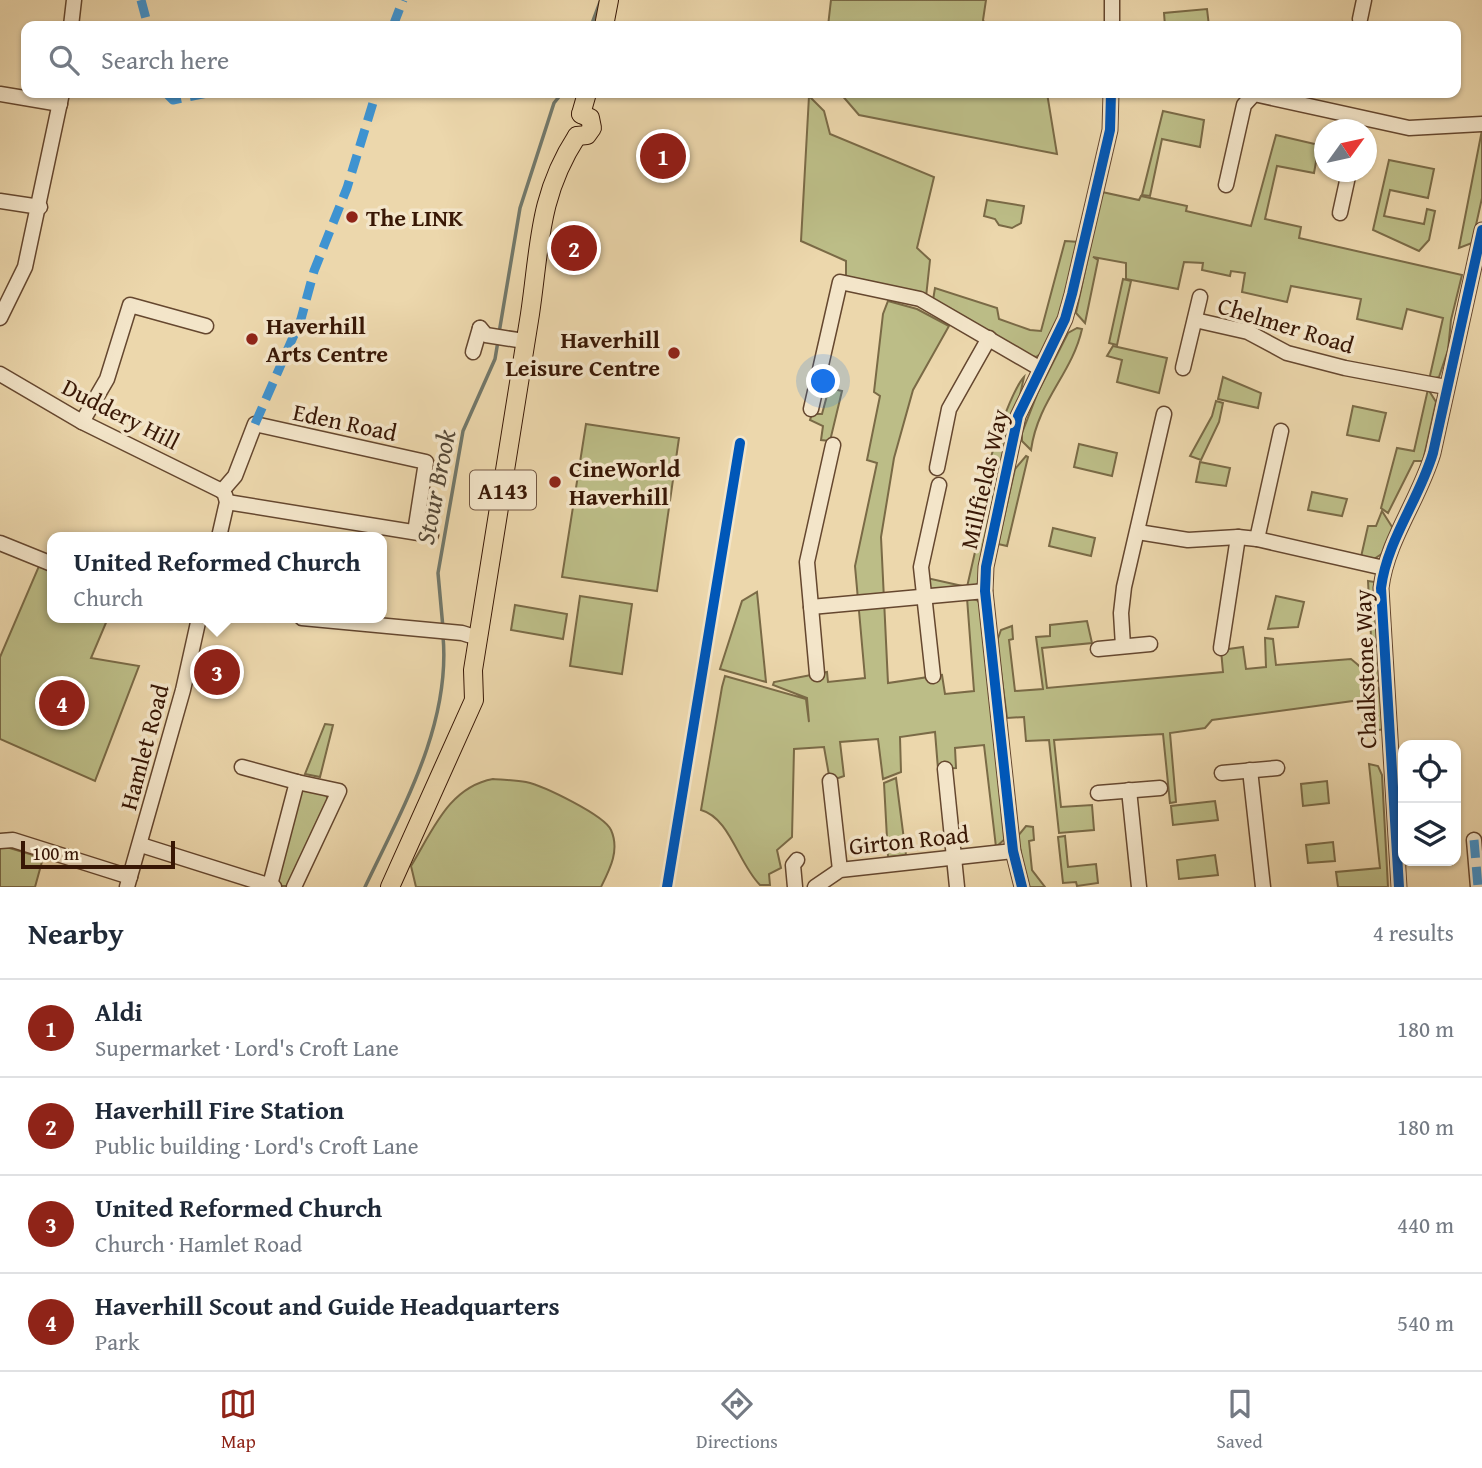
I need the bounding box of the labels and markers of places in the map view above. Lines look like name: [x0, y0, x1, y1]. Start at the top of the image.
pin: 1: [640, 130, 686, 182]
place label: The LINK: [366, 200, 464, 235]
marker: The LINK: [344, 209, 360, 225]
pin: 2: [551, 222, 597, 274]
place label: Haverhill Arts Centre: [266, 308, 388, 371]
place label: Haverhill Leisure Centre: [505, 322, 661, 385]
marker: Haverhill Arts Centre: [244, 331, 260, 347]
marker: Haverhill Leisure Centre: [666, 345, 682, 361]
place label: CineWorld Haverhill: [569, 451, 681, 514]
marker: CineWorld Haverhill: [547, 474, 563, 490]
pin: 3: [194, 646, 240, 698]
pin: 4: [39, 677, 85, 729]

